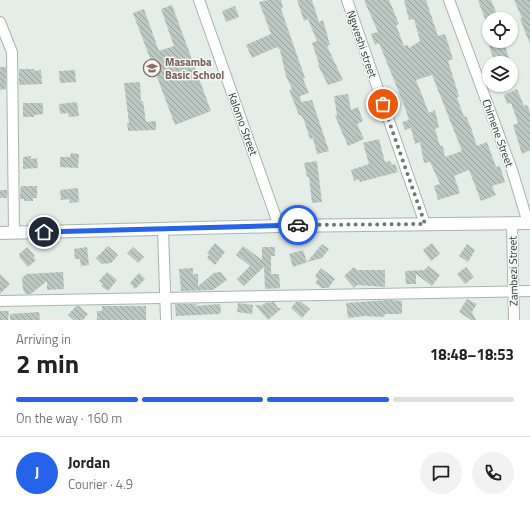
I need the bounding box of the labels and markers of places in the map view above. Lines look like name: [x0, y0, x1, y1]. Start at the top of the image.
place label: Masamba Basic School: [165, 54, 224, 83]
school or university icon: Masamba Basic School: [142, 58, 162, 78]
pin: [366, 87, 400, 121]
pin: [27, 215, 61, 249]

